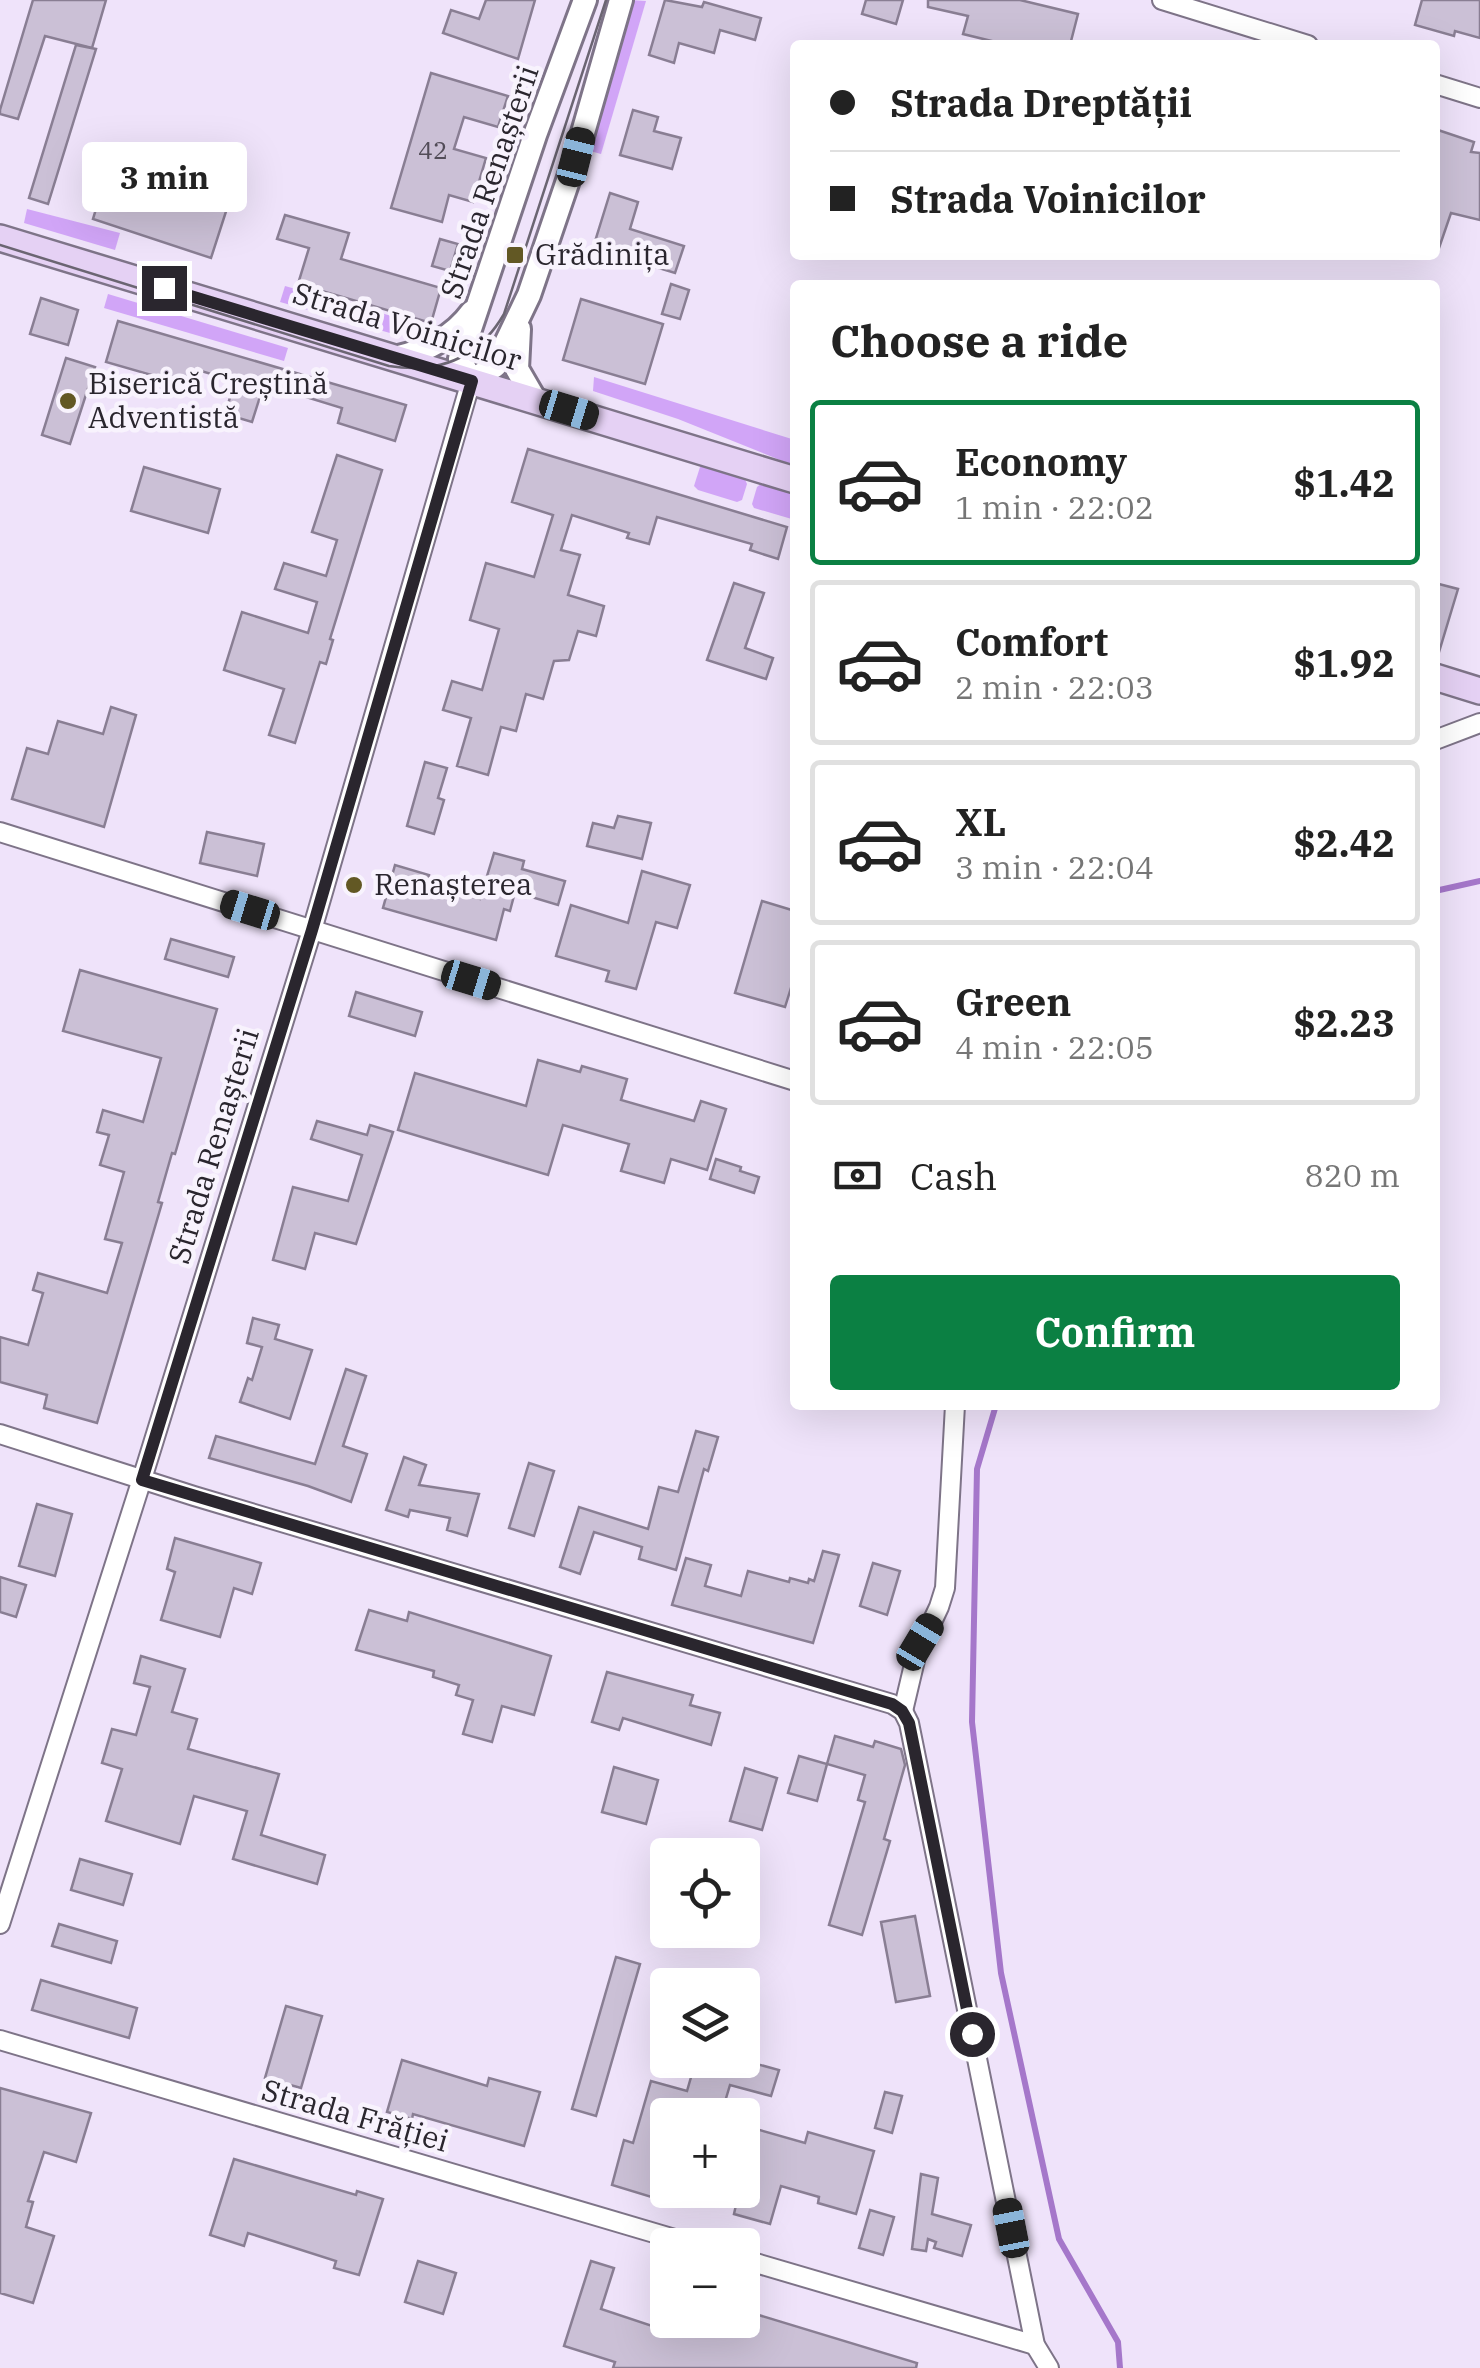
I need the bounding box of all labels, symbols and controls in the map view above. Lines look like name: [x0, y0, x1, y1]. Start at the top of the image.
street label: Strada Renașterii: [430, 60, 547, 303]
text: Strada Dreptății: [890, 78, 1192, 127]
car: [554, 124, 598, 190]
house number: 42: [418, 133, 448, 166]
callout: 3 min: [81, 143, 246, 213]
text: 3 min: [120, 156, 209, 198]
text: Strada Voinicilor: [890, 174, 1206, 223]
place label: Grădinița: [535, 234, 670, 273]
marker: Grădinița: [504, 244, 526, 266]
route end: [142, 266, 187, 311]
street label: Strada Voinicilor: [288, 272, 526, 379]
text: Choose a ride: [830, 311, 1128, 369]
place label: Biserică Creștină Adventistă: [88, 363, 328, 436]
car: [536, 387, 602, 433]
marker: Biserică Creștină Adventistă: [57, 390, 79, 412]
text: Economy: [955, 437, 1127, 486]
icon: car: [835, 438, 925, 528]
text: $1.42: [1293, 458, 1395, 507]
text: 1 min · 22:02: [955, 486, 1154, 528]
text: Comfort: [955, 617, 1108, 666]
icon: car: [835, 618, 925, 708]
text: $1.92: [1293, 638, 1395, 687]
text: 2 min · 22:03: [955, 666, 1154, 708]
text: XL: [955, 797, 1006, 846]
icon: car: [835, 798, 925, 888]
text: $2.42: [1293, 818, 1395, 867]
text: 3 min · 22:04: [955, 846, 1154, 888]
place label: Renașterea: [374, 864, 533, 903]
marker: Renașterea: [343, 874, 365, 896]
car: [217, 887, 283, 933]
car: [438, 957, 504, 1003]
text: Green: [955, 977, 1071, 1026]
icon: car: [835, 978, 925, 1068]
text: $2.23: [1293, 998, 1395, 1047]
street label: Strada Renașterii: [158, 1023, 267, 1268]
text: 4 min · 22:05: [955, 1026, 1154, 1068]
icon: cash: [830, 1148, 885, 1203]
text: Cash: [910, 1151, 997, 1200]
text: 820 m: [1304, 1154, 1400, 1196]
button: Confirm: [830, 1275, 1400, 1390]
car: [892, 1609, 948, 1675]
map controls: [650, 1838, 760, 2338]
button: locate: [650, 1838, 760, 1948]
button: layers: [650, 1968, 760, 2078]
route start: [950, 2012, 995, 2057]
street label: Strada Frăției: [258, 2069, 453, 2160]
button: +: [650, 2098, 760, 2208]
car: [991, 2196, 1031, 2260]
button: −: [650, 2228, 760, 2338]

